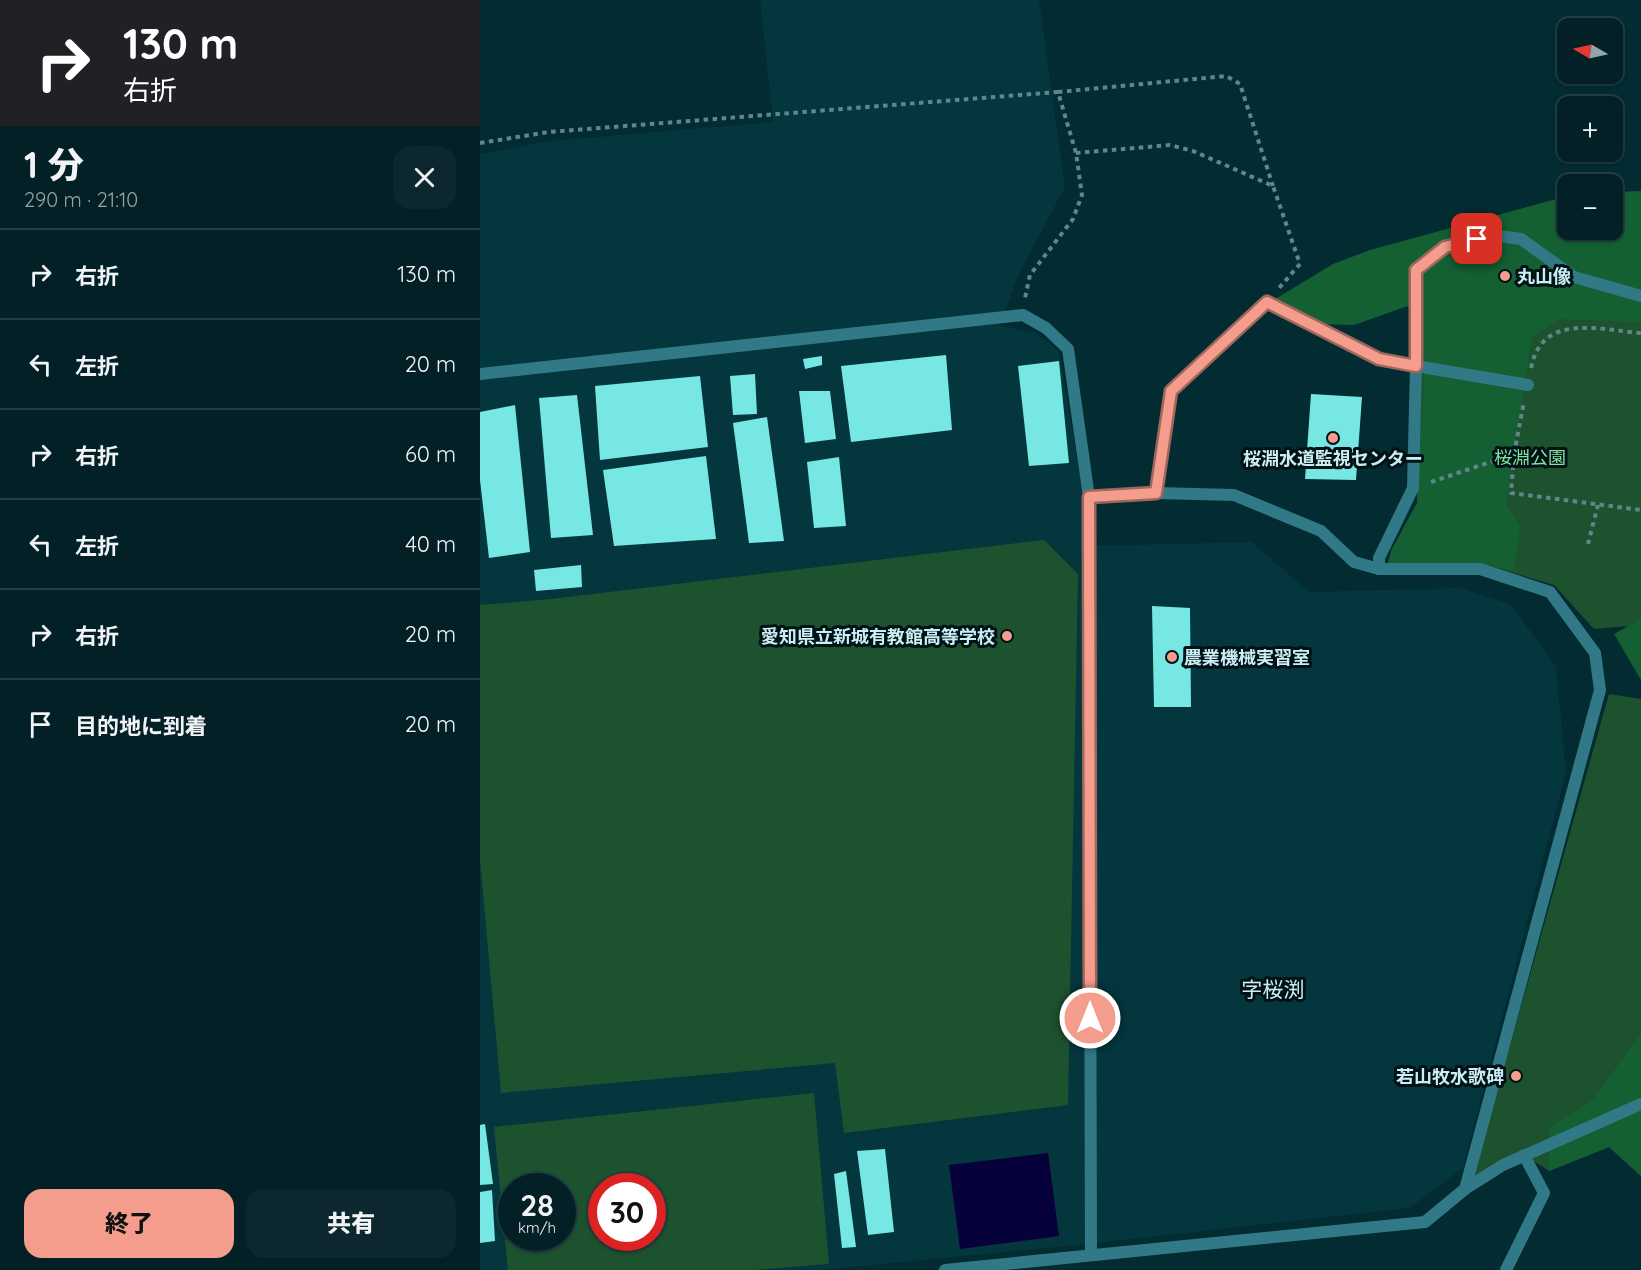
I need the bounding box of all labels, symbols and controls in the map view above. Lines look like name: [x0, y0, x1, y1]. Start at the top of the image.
text: 130 m: [123, 17, 238, 70]
north arrow: [1557, 18, 1623, 84]
map controls: [1557, 18, 1623, 240]
icon: right: [24, 24, 102, 102]
text: 右折: [123, 73, 177, 107]
button: +: [1557, 96, 1623, 162]
text: 1 分: [24, 142, 84, 187]
button: close: [393, 146, 456, 209]
button: −: [1557, 174, 1623, 240]
text: 290 m · 21:10: [24, 187, 138, 212]
pin: [1451, 213, 1502, 264]
icon: arrive: [1460, 222, 1493, 255]
icon: right: [24, 258, 57, 291]
text: 130 m: [397, 260, 456, 288]
text: 右折: [75, 262, 119, 290]
place label: 丸山像: [1517, 265, 1571, 288]
marker: 丸山像: [1498, 269, 1512, 283]
icon: left: [24, 348, 57, 381]
text: 20 m: [405, 350, 456, 378]
text: 左折: [75, 352, 119, 380]
marker: 桜淵水道監視センター: [1326, 431, 1340, 445]
icon: right: [24, 438, 57, 471]
text: 60 m: [405, 440, 456, 468]
text: 右折: [75, 442, 119, 470]
park label: 桜淵公園: [1494, 446, 1566, 469]
place label: 桜淵水道監視センター: [1243, 447, 1423, 470]
icon: left: [24, 528, 57, 561]
text: 40 m: [405, 530, 456, 558]
text: 左折: [75, 532, 119, 560]
icon: right: [24, 618, 57, 651]
text: 20 m: [405, 620, 456, 648]
text: 右折: [75, 622, 119, 650]
place label: 愛知県立新城有教館高等学校: [761, 625, 995, 648]
marker: 愛知県立新城有教館高等学校: [1000, 629, 1014, 643]
place label: 農業機械実習室: [1184, 646, 1310, 669]
marker: 農業機械実習室: [1165, 650, 1179, 664]
icon: arrive: [24, 708, 57, 741]
text: 20 m: [405, 710, 456, 738]
text: 目的地に到着: [75, 712, 207, 740]
district label: 字桜渕: [1242, 976, 1305, 1002]
position arrow: [1058, 986, 1122, 1050]
place label: 若山牧水歌碑: [1396, 1065, 1504, 1088]
marker: 若山牧水歌碑: [1509, 1069, 1523, 1083]
speed limit sign: 30: [588, 1173, 666, 1251]
text: 28: [520, 1186, 554, 1224]
button: 終了: [24, 1189, 234, 1258]
button: 共有: [246, 1189, 456, 1258]
text: km/h: [518, 1218, 556, 1237]

